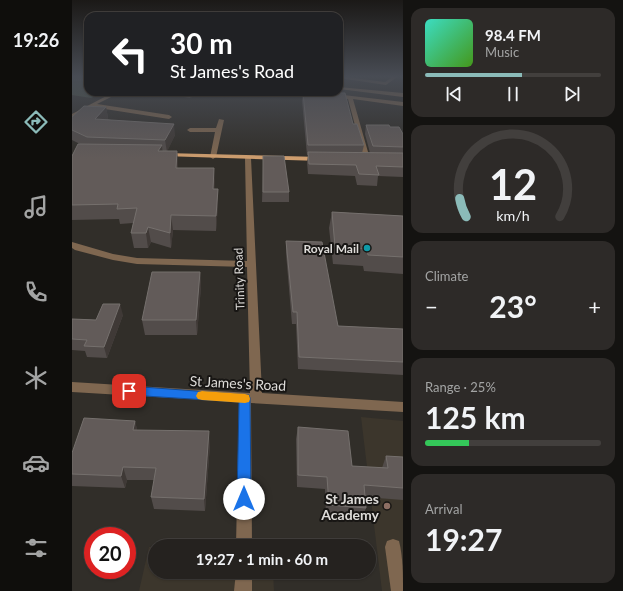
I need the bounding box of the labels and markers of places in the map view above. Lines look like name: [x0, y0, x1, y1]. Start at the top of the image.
place label: Royal Mail: [304, 241, 359, 256]
marker: Royal Mail: [362, 243, 372, 253]
pin: [112, 374, 146, 408]
place label: St James Academy: [320, 490, 380, 523]
marker: St James Academy: [382, 501, 392, 511]

